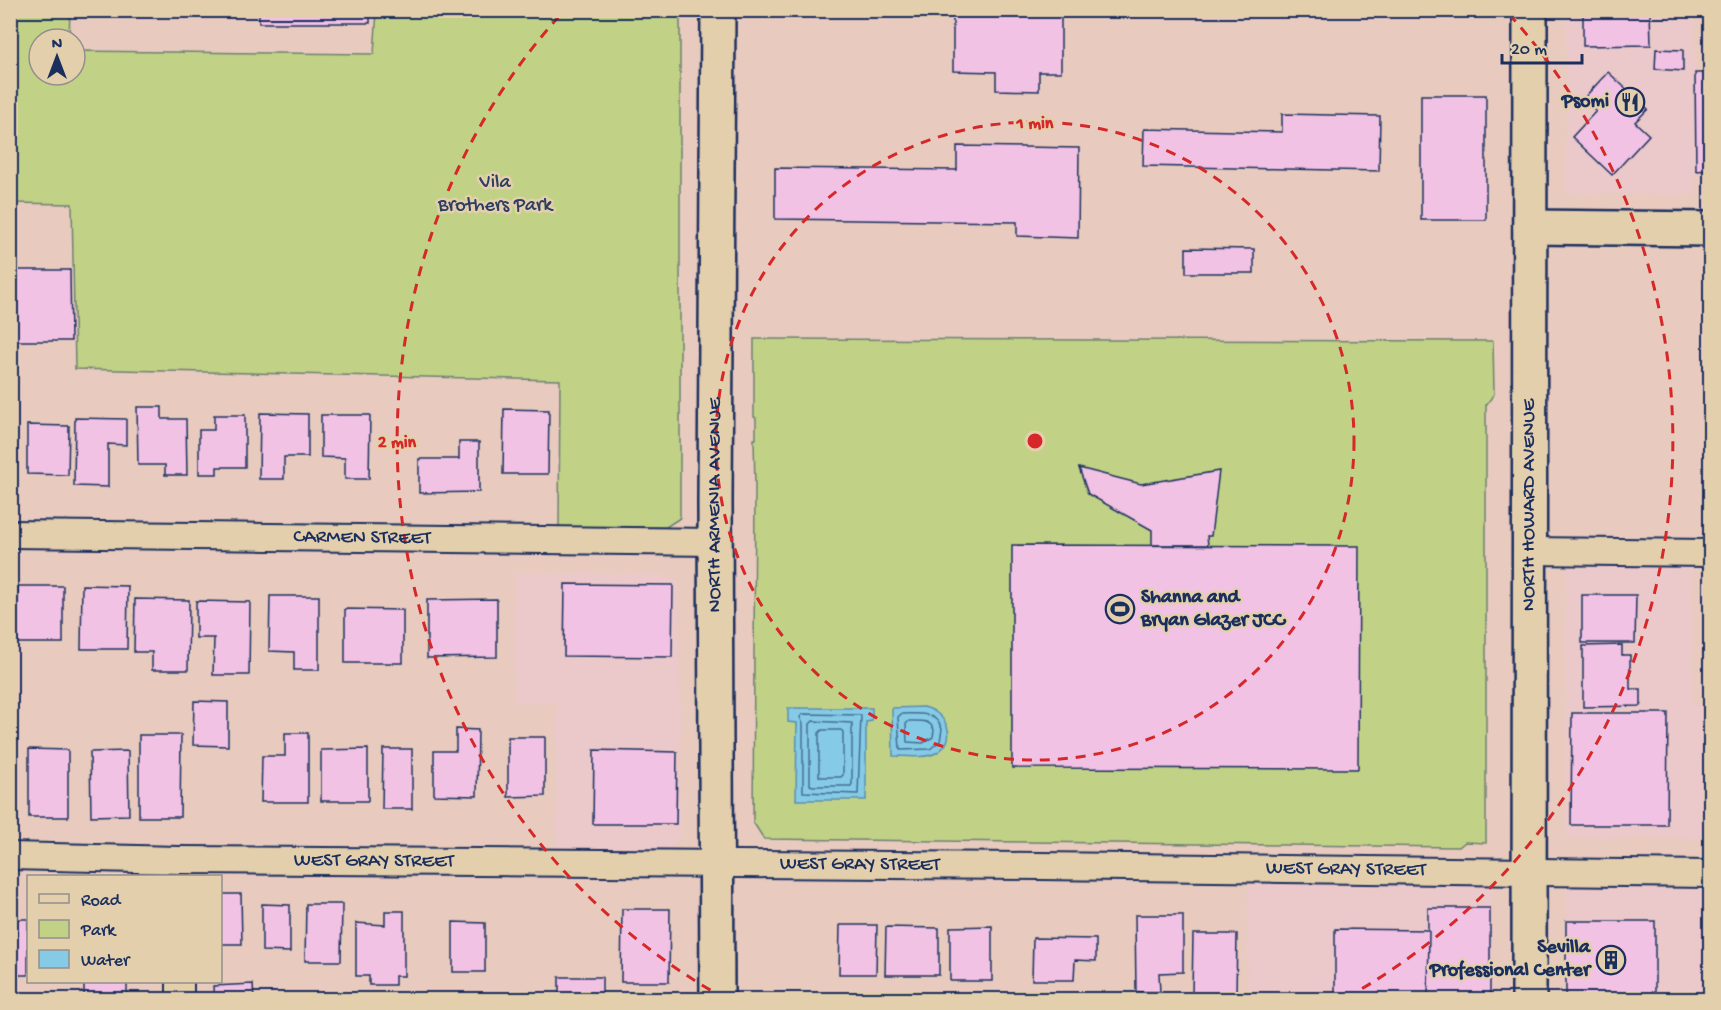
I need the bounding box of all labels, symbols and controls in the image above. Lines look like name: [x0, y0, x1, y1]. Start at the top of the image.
north arrow: [27, 27, 87, 87]
scale bar: [1502, 27, 1582, 65]
text: N: [52, 36, 63, 55]
text: 20 m: [1511, 40, 1547, 61]
restaurant icon: Psomi: [1614, 86, 1646, 118]
place label: Psomi: [1561, 91, 1609, 114]
text: 1 min: [1016, 114, 1054, 135]
park label: Vila Brothers Park: [437, 172, 554, 218]
street label: NORTH ARMENIA AVENUE: [703, 396, 727, 613]
street label: NORTH HOWARD AVENUE: [1518, 397, 1541, 611]
centre of rings: [1025, 431, 1045, 451]
text: 2 min: [378, 433, 417, 454]
street label: CARMEN STREET: [293, 526, 432, 550]
place label: Shanna and Bryan Glazer JCC: [1140, 587, 1287, 633]
sports icon: Shanna and Bryan Glazer JCC: [1104, 593, 1136, 625]
street label: WEST GRAY STREET: [294, 849, 455, 873]
street label: WEST GRAY STREET: [780, 853, 941, 877]
street label: WEST GRAY STREET: [1266, 857, 1427, 882]
legend: [27, 875, 222, 983]
text: Road: [81, 891, 122, 912]
text: Park: [80, 921, 117, 942]
place label: Sevilla Professional Center: [1429, 937, 1592, 983]
building icon: Sevilla Professional Center: [1595, 944, 1627, 976]
text: Water: [81, 951, 131, 972]

